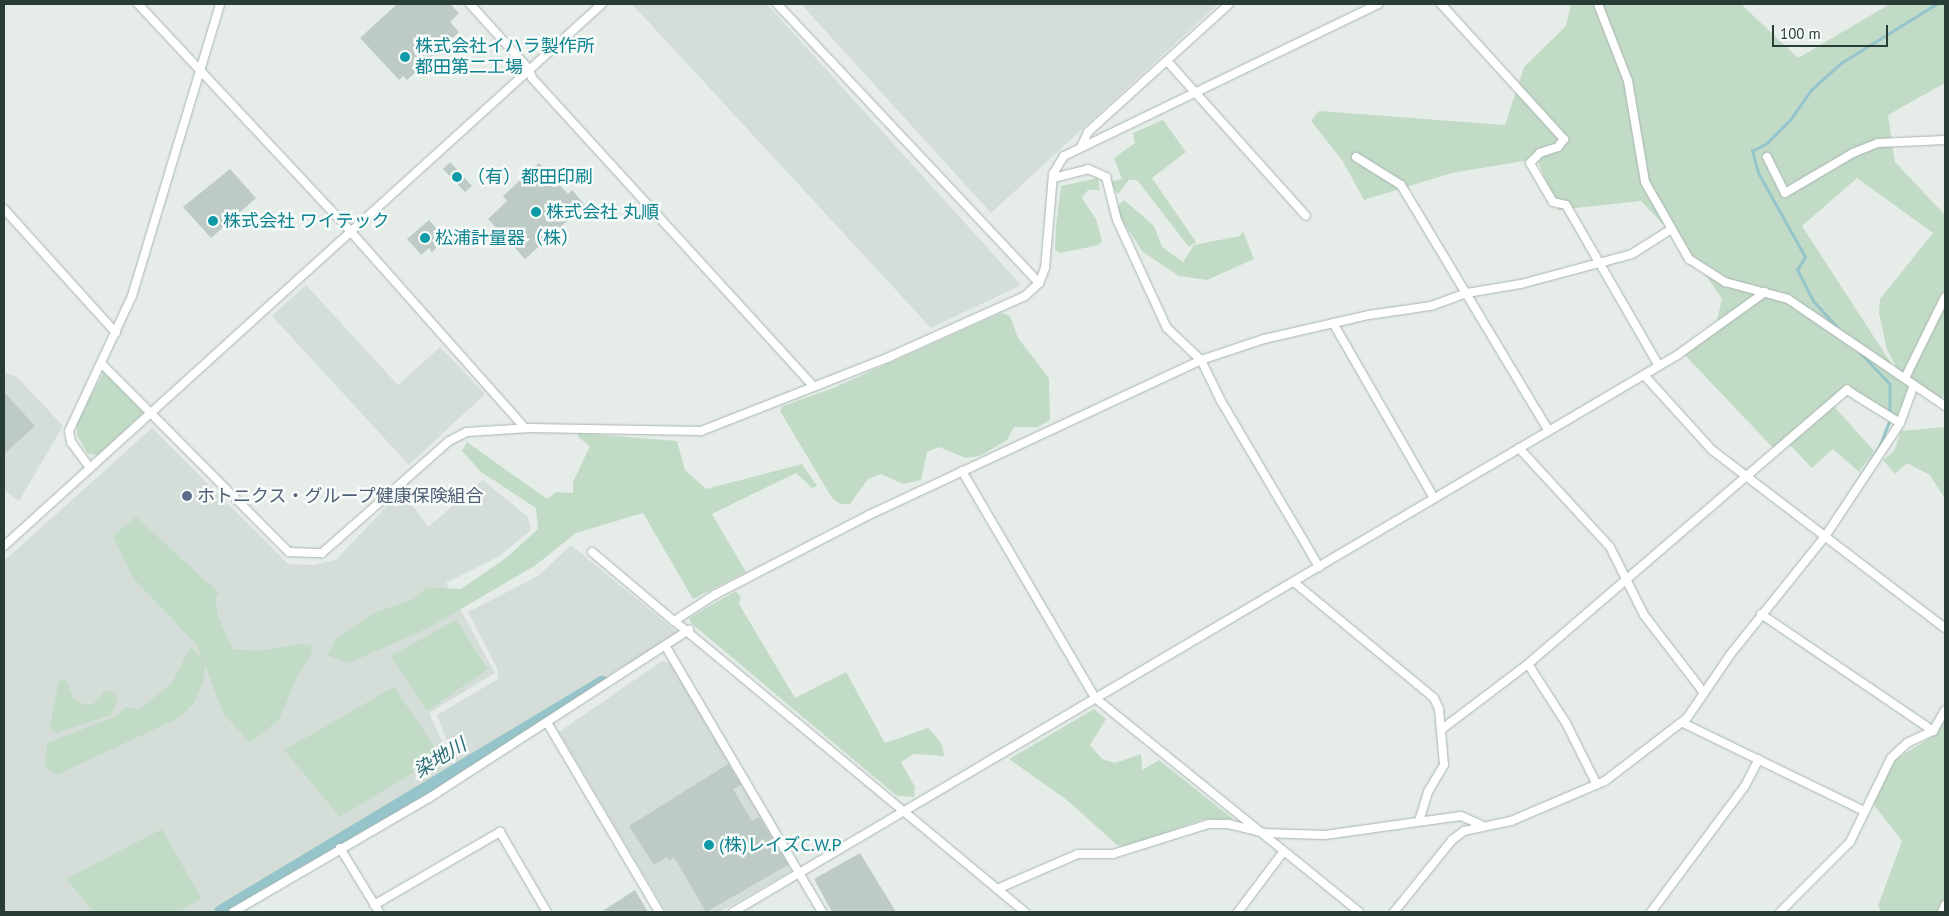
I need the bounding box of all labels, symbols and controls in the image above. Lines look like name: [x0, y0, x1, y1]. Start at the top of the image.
scale bar: [1774, 15, 1890, 47]
text: 100 m: [1780, 24, 1821, 43]
place label: 株式会社イハラ製作所 都田第二工場: [415, 36, 595, 78]
marker: 株式会社イハラ製作所 都田第二工場: [399, 51, 411, 63]
place label: （有）都田印刷: [467, 166, 593, 188]
marker: （有）都田印刷: [451, 171, 463, 183]
place label: 株式会社 丸順: [546, 201, 659, 223]
marker: 株式会社 丸順: [530, 206, 542, 218]
place label: 株式会社 ワイテック: [223, 210, 390, 232]
marker: 株式会社 ワイテック: [207, 215, 219, 227]
place label: 松浦計量器（株）: [435, 227, 579, 249]
marker: 松浦計量器（株）: [419, 232, 431, 244]
place label: ホトニクス・グループ健康保険組合: [197, 485, 485, 507]
marker: ホトニクス・グループ健康保険組合: [181, 490, 193, 502]
water label: 染地川: [410, 734, 470, 782]
place label: (株)レイズC.W.P: [719, 834, 842, 856]
marker: (株)レイズC.W.P: [703, 839, 715, 851]

